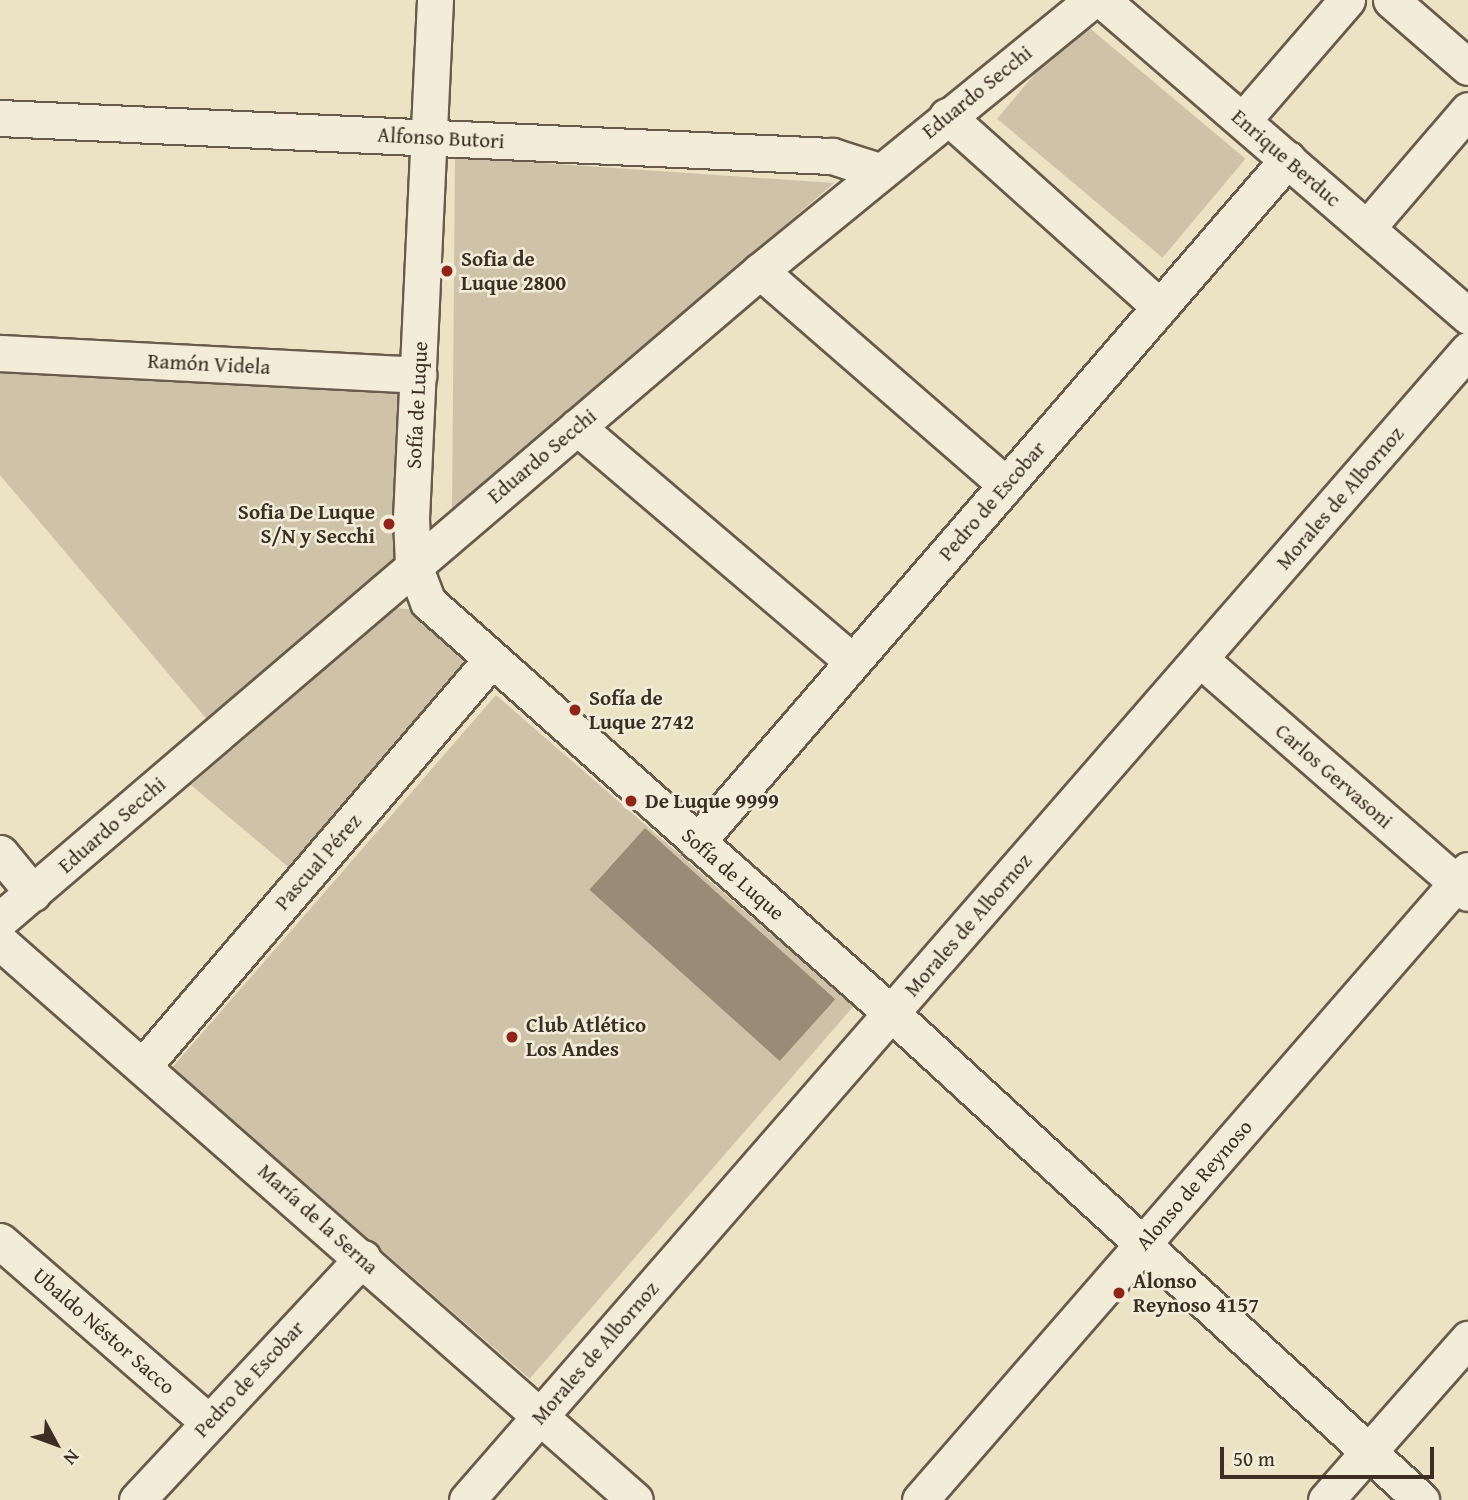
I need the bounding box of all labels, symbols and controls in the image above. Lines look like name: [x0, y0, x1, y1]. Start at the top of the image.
street label: Eduardo Secchi: [917, 40, 1037, 144]
street label: Enrique Berduc: [1226, 104, 1346, 212]
street label: Alfonso Butori: [377, 122, 505, 154]
place label: Sofia de Luque 2800: [461, 246, 566, 296]
marker: Sofia de Luque 2800: [439, 263, 455, 279]
street label: Sofía de Luque: [401, 341, 433, 469]
street label: Ramón Videla: [147, 348, 271, 380]
street label: Eduardo Secchi: [482, 403, 602, 509]
street label: Morales de Albornoz: [1271, 421, 1409, 575]
street label: Pedro de Escobar: [933, 436, 1051, 566]
place label: Sofia De Luque S/N y Secchi: [238, 499, 375, 549]
marker: Sofia De Luque S/N y Secchi: [381, 516, 397, 532]
place label: Sofía de Luque 2742: [589, 685, 694, 735]
marker: Sofía de Luque 2742: [567, 702, 583, 718]
street label: Carlos Gervasoni: [1270, 718, 1398, 834]
street label: Eduardo Secchi: [53, 771, 171, 879]
place label: De Luque 9999: [645, 788, 779, 814]
marker: De Luque 9999: [623, 793, 639, 809]
street label: Pascual Pérez: [269, 809, 367, 915]
street label: Sofía de Luque: [677, 823, 789, 925]
street label: Morales de Albornoz: [899, 848, 1037, 1002]
place label: Club Atlético Los Andes: [526, 1012, 646, 1062]
marker: Club Atlético Los Andes: [504, 1029, 520, 1045]
street label: Alonso de Reynoso: [1131, 1115, 1257, 1255]
street label: María de la Serna: [253, 1158, 383, 1280]
street label: Ubaldo Néstor Sacco: [28, 1262, 180, 1400]
place label: Alonso Reynoso 4157: [1133, 1268, 1259, 1318]
street label: Morales de Albornoz: [526, 1276, 664, 1430]
marker: Alonso Reynoso 4157: [1111, 1285, 1127, 1301]
street label: Pedro de Escobar: [189, 1316, 309, 1442]
north arrow: [21, 1409, 91, 1479]
scale bar: [1223, 1434, 1436, 1478]
text: 50 m: [1233, 1443, 1275, 1474]
text: N: [57, 1444, 87, 1472]

